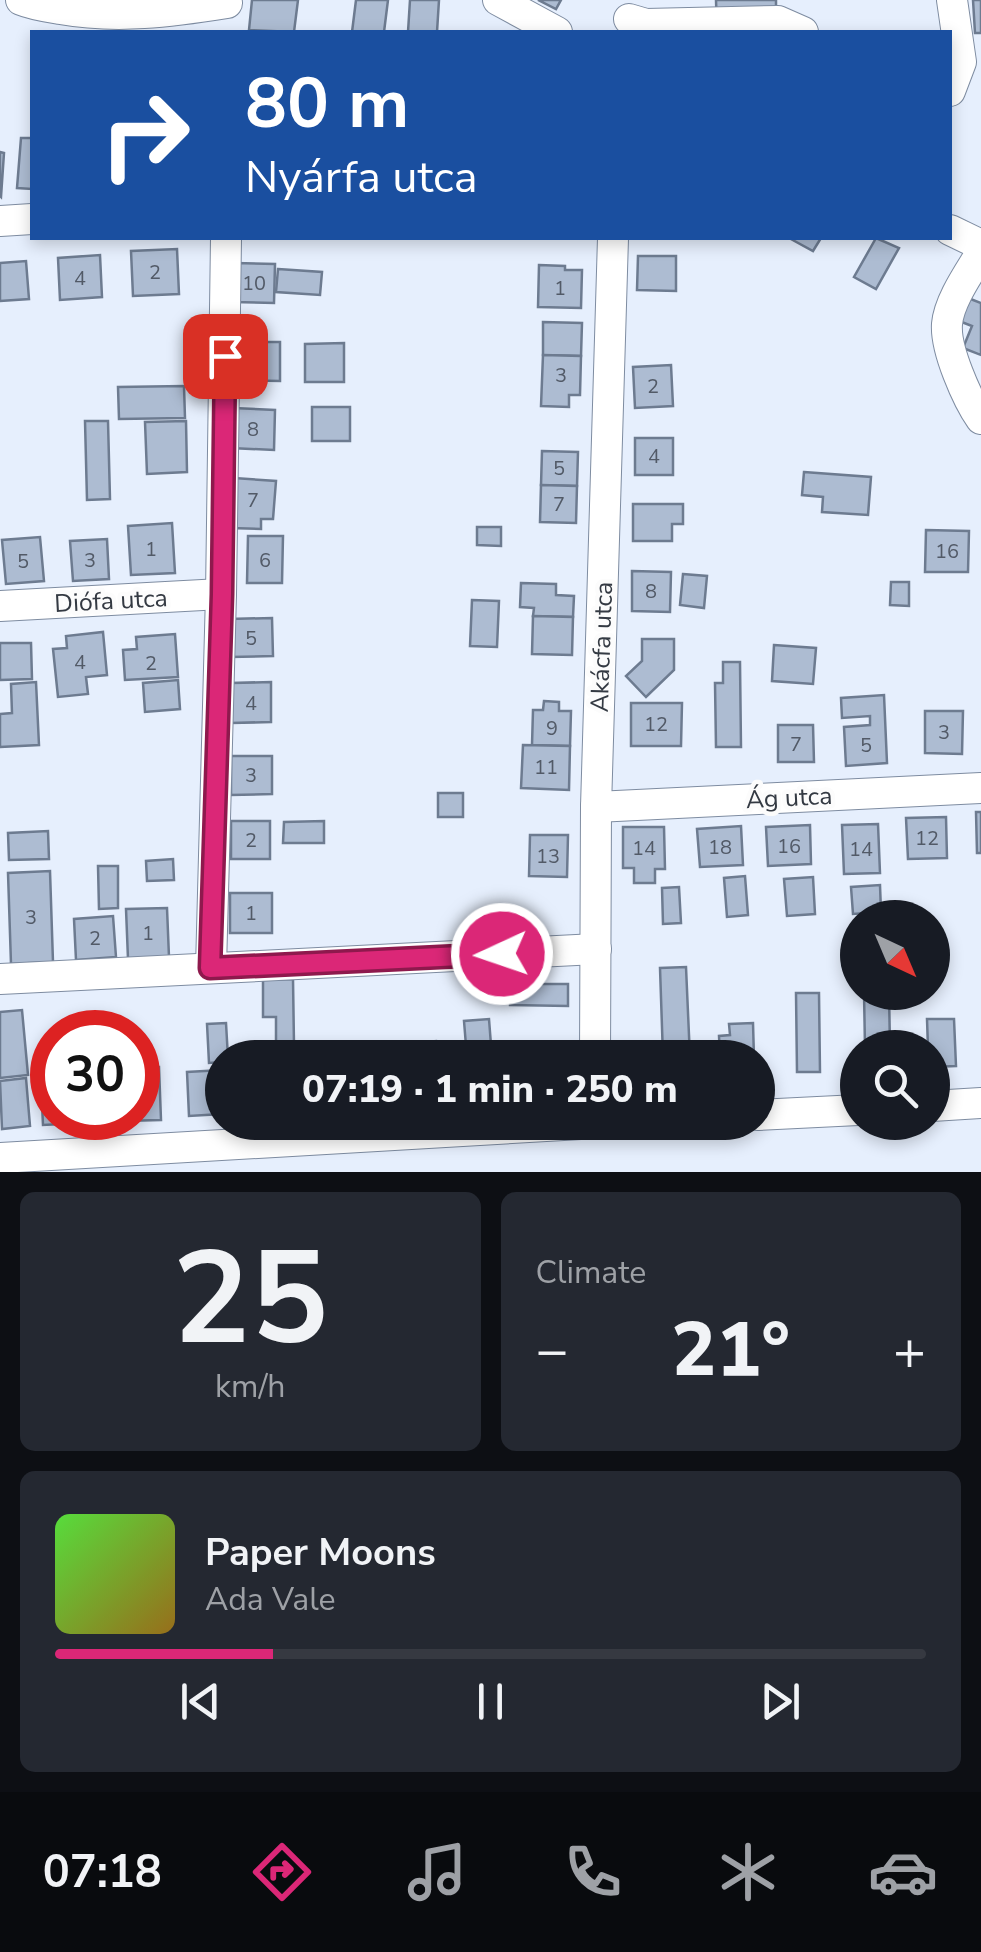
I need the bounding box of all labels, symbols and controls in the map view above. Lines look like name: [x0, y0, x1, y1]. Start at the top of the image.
text: 80 m: [245, 56, 409, 152]
icon: right: [80, 70, 210, 200]
text: Nyárfa utca: [245, 147, 478, 208]
house number: 2: [149, 259, 161, 286]
house number: 4: [74, 265, 86, 292]
house number: 10: [242, 270, 266, 297]
house number: 1: [554, 275, 566, 302]
pin: [183, 314, 268, 399]
icon: arrive: [198, 329, 253, 384]
house number: 3: [555, 362, 567, 389]
house number: 2: [647, 373, 659, 400]
house number: 8: [247, 416, 259, 443]
house number: 4: [648, 443, 660, 470]
house number: 5: [553, 455, 565, 482]
house number: 7: [247, 487, 259, 514]
house number: 7: [553, 491, 565, 518]
house number: 1: [145, 536, 157, 563]
house number: 16: [935, 538, 959, 565]
house number: 3: [84, 547, 96, 574]
house number: 6: [259, 547, 271, 574]
house number: 5: [17, 548, 29, 575]
house number: 8: [645, 578, 657, 605]
street label: Diófa utca: [54, 581, 169, 621]
street label: Akácfa utca: [583, 581, 621, 713]
house number: 5: [245, 625, 257, 652]
house number: 4: [74, 649, 86, 676]
house number: 2: [145, 650, 157, 677]
house number: 4: [245, 690, 257, 717]
house number: 12: [644, 711, 668, 738]
house number: 9: [546, 715, 558, 742]
house number: 3: [938, 719, 950, 746]
house number: 7: [790, 731, 802, 758]
house number: 5: [860, 732, 872, 759]
house number: 11: [534, 754, 558, 781]
house number: 3: [245, 762, 257, 789]
street label: Ág utca: [745, 779, 833, 817]
house number: 12: [915, 825, 939, 852]
house number: 2: [245, 827, 257, 854]
house number: 16: [777, 833, 801, 860]
house number: 18: [708, 834, 732, 861]
house number: 14: [632, 835, 656, 862]
house number: 14: [849, 836, 873, 863]
house number: 13: [536, 843, 560, 870]
house number: 1: [245, 900, 257, 927]
north arrow: [840, 900, 950, 1010]
map controls: [840, 900, 950, 1140]
position arrow: [450, 902, 554, 1006]
house number: 3: [25, 904, 37, 931]
house number: 1: [142, 920, 154, 947]
house number: 2: [89, 925, 101, 952]
speed limit sign: 30: [30, 1010, 160, 1140]
button: search: [840, 1030, 950, 1140]
text: 07:19 · 1 min · 250 m: [302, 1064, 678, 1115]
text: 25: [172, 1211, 328, 1388]
text: Climate: [536, 1251, 646, 1294]
text: 21°: [671, 1299, 790, 1401]
text: −: [536, 1313, 569, 1388]
text: +: [893, 1313, 926, 1388]
text: km/h: [215, 1365, 286, 1408]
text: Paper Moons: [205, 1527, 436, 1578]
text: Ada Vale: [205, 1578, 336, 1621]
icon: previous: [173, 1674, 228, 1729]
icon: pause: [463, 1674, 518, 1729]
icon: next: [753, 1674, 808, 1729]
icon: directions: [247, 1837, 317, 1907]
icon: music: [402, 1837, 472, 1907]
icon: phone: [558, 1837, 628, 1907]
icon: climate: [713, 1837, 783, 1907]
icon: car: [868, 1837, 938, 1907]
text: 07:18: [43, 1842, 162, 1903]

